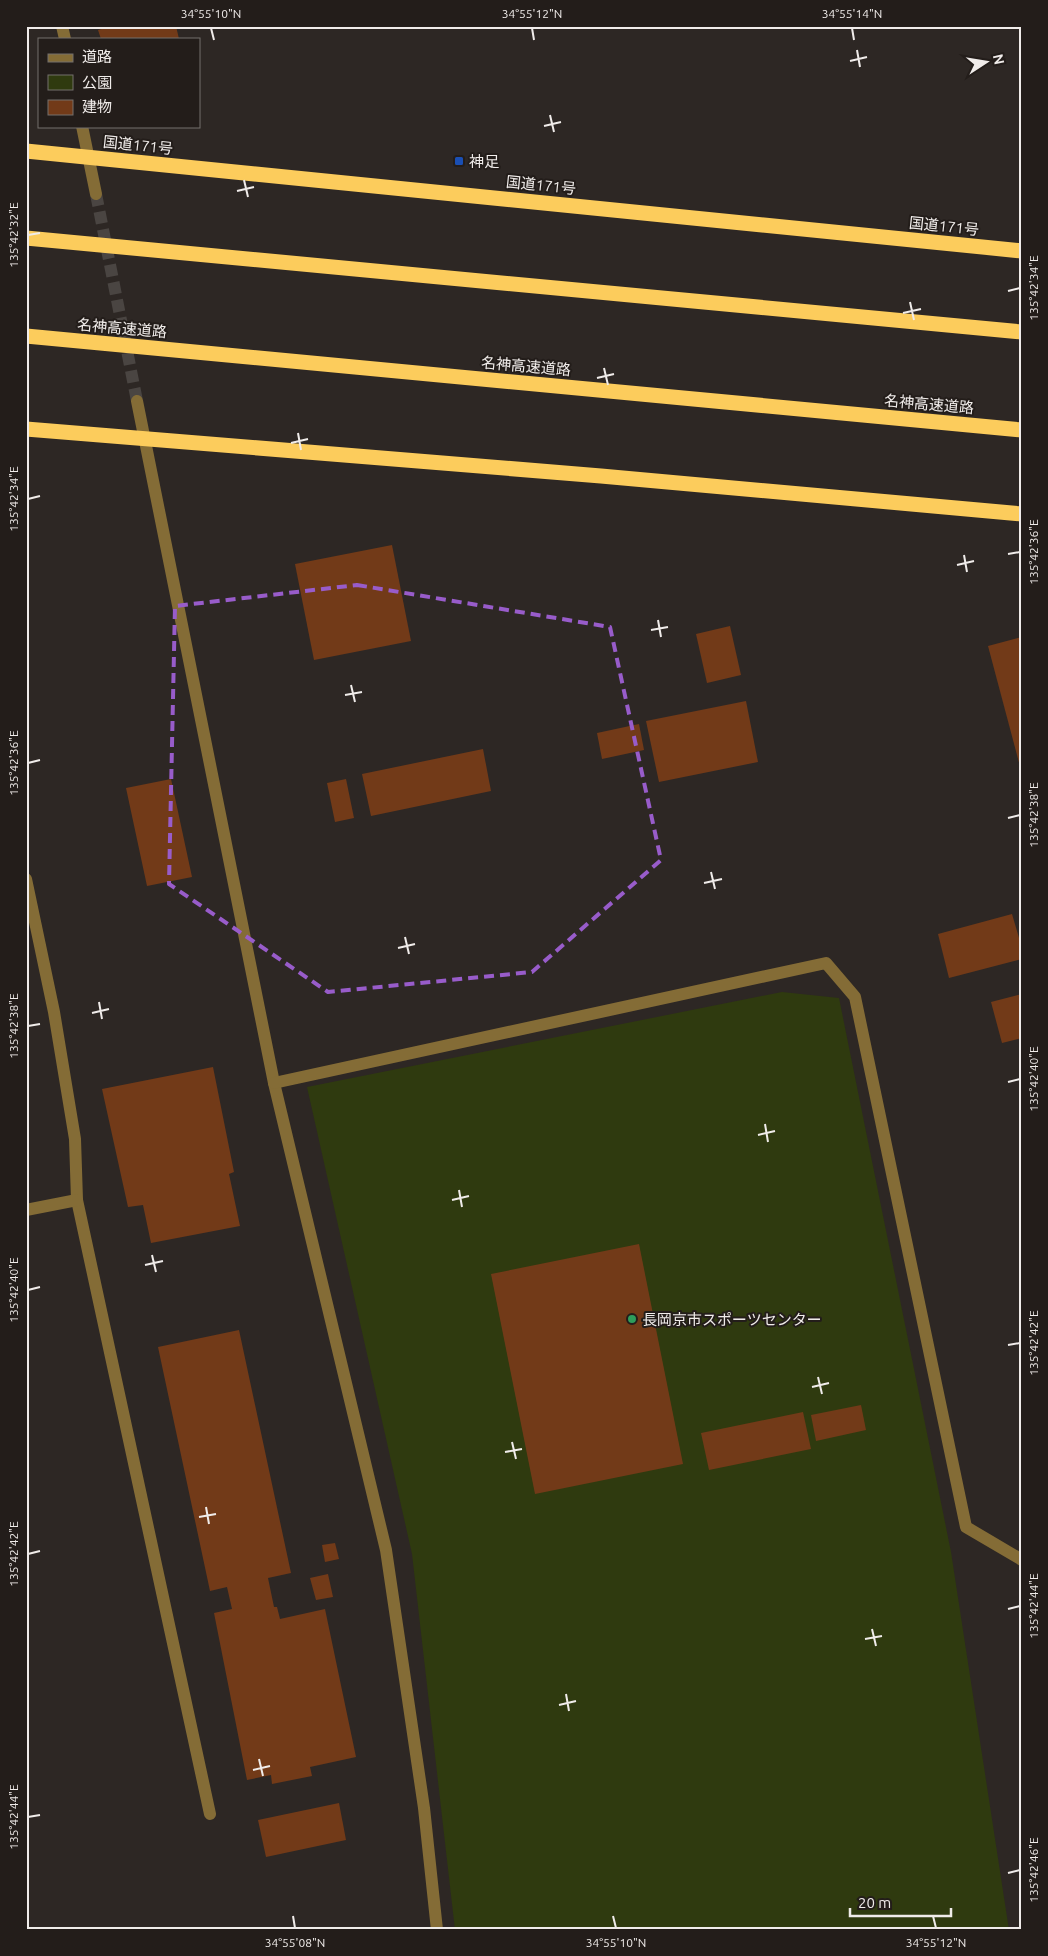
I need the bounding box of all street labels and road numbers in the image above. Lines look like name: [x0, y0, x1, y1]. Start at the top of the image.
street label: 国道171号: [102, 133, 174, 157]
street label: 国道171号: [505, 173, 577, 197]
street label: 国道171号: [908, 214, 980, 238]
street label: 名神高速道路: [76, 316, 168, 340]
street label: 名神高速道路: [480, 354, 572, 378]
street label: 名神高速道路: [883, 392, 975, 416]

